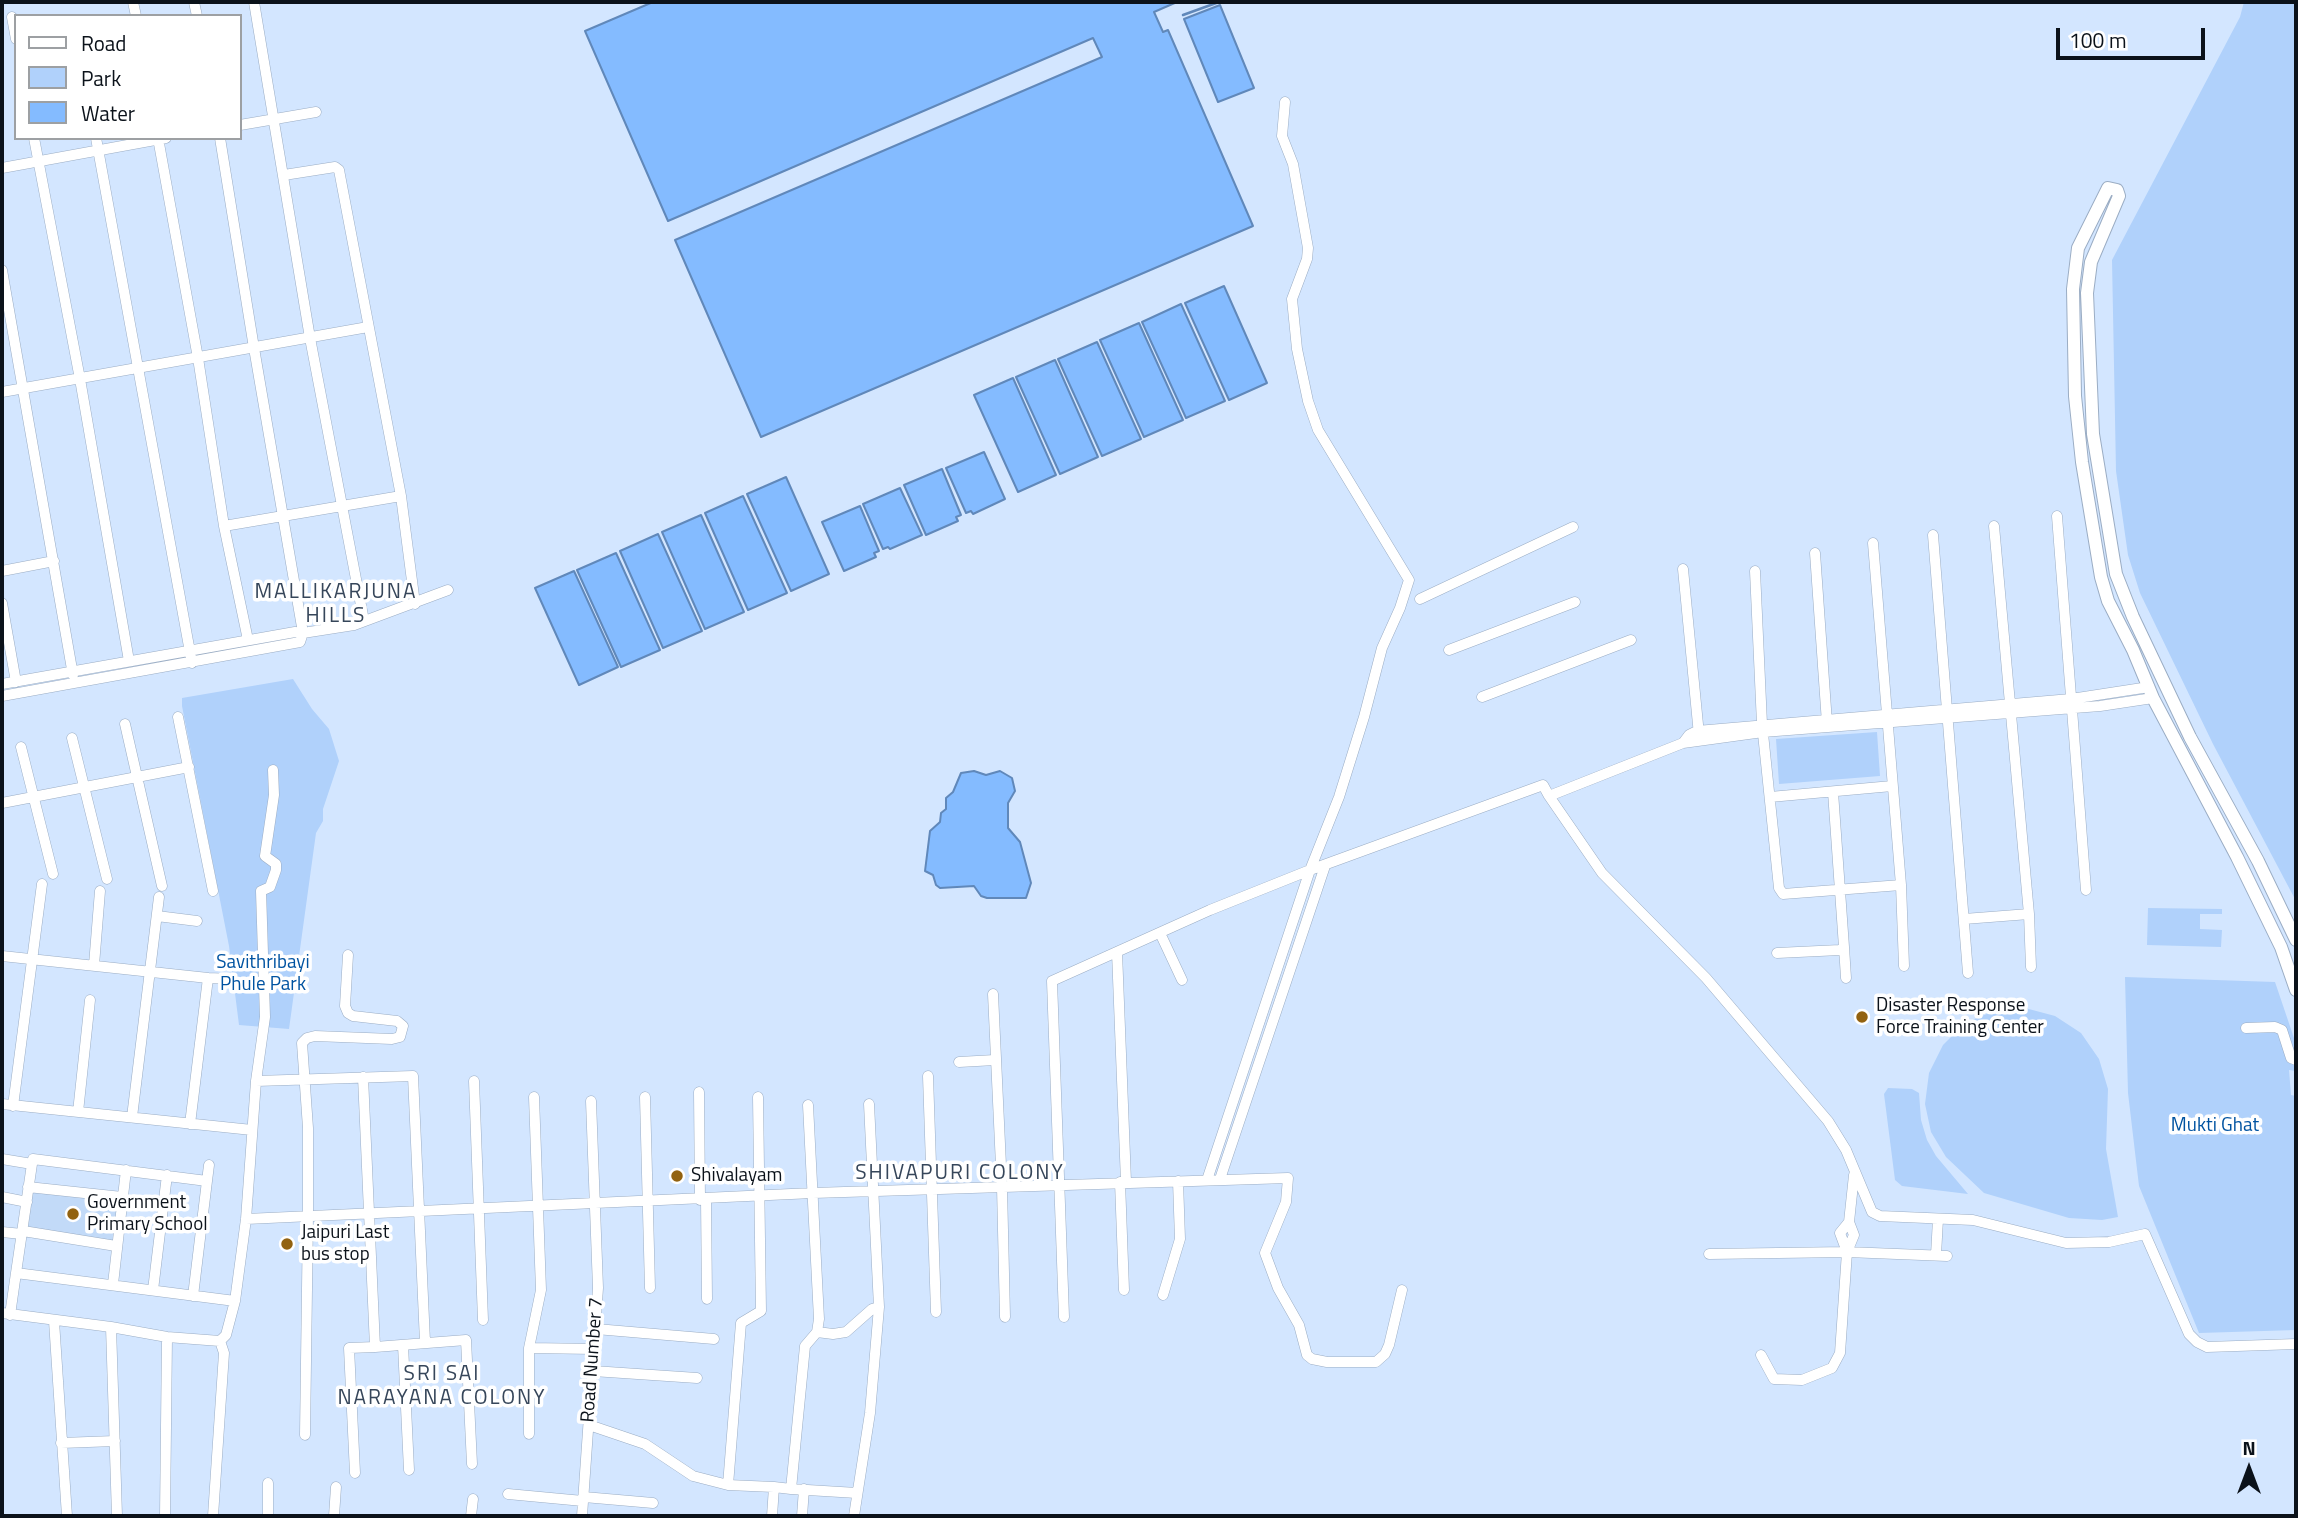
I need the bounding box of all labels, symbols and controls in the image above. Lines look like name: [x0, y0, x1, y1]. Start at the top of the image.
legend: [14, 14, 242, 140]
scale bar: [2060, 14, 2209, 58]
text: 100 m: [2069, 24, 2126, 56]
text: Road: [81, 27, 126, 59]
text: Park: [81, 62, 121, 94]
text: Water: [81, 97, 135, 129]
district label: MALLIKARJUNA HILLS: [256, 580, 416, 630]
park label: Savithribayi Phule Park: [216, 952, 310, 996]
place label: Disaster Response Force Training Center: [1876, 995, 2044, 1039]
marker: Disaster Response Force Training Center: [1854, 1009, 1870, 1025]
park label: Mukti Ghat: [2171, 1115, 2259, 1137]
district label: SHIVAPURI COLONY: [857, 1161, 1063, 1187]
place label: Shivalayam: [691, 1165, 782, 1187]
marker: Shivalayam: [669, 1168, 685, 1184]
place label: Government Primary School: [87, 1192, 208, 1236]
marker: Government Primary School: [65, 1206, 81, 1222]
place label: Jaipuri Last bus stop: [301, 1222, 389, 1266]
marker: Jaipuri Last bus stop: [279, 1236, 295, 1252]
street label: Road Number 7: [577, 1297, 609, 1423]
district label: SRI SAI NARAYANA COLONY: [339, 1362, 545, 1412]
text: N: [2242, 1433, 2256, 1462]
north arrow: [2214, 1434, 2284, 1504]

